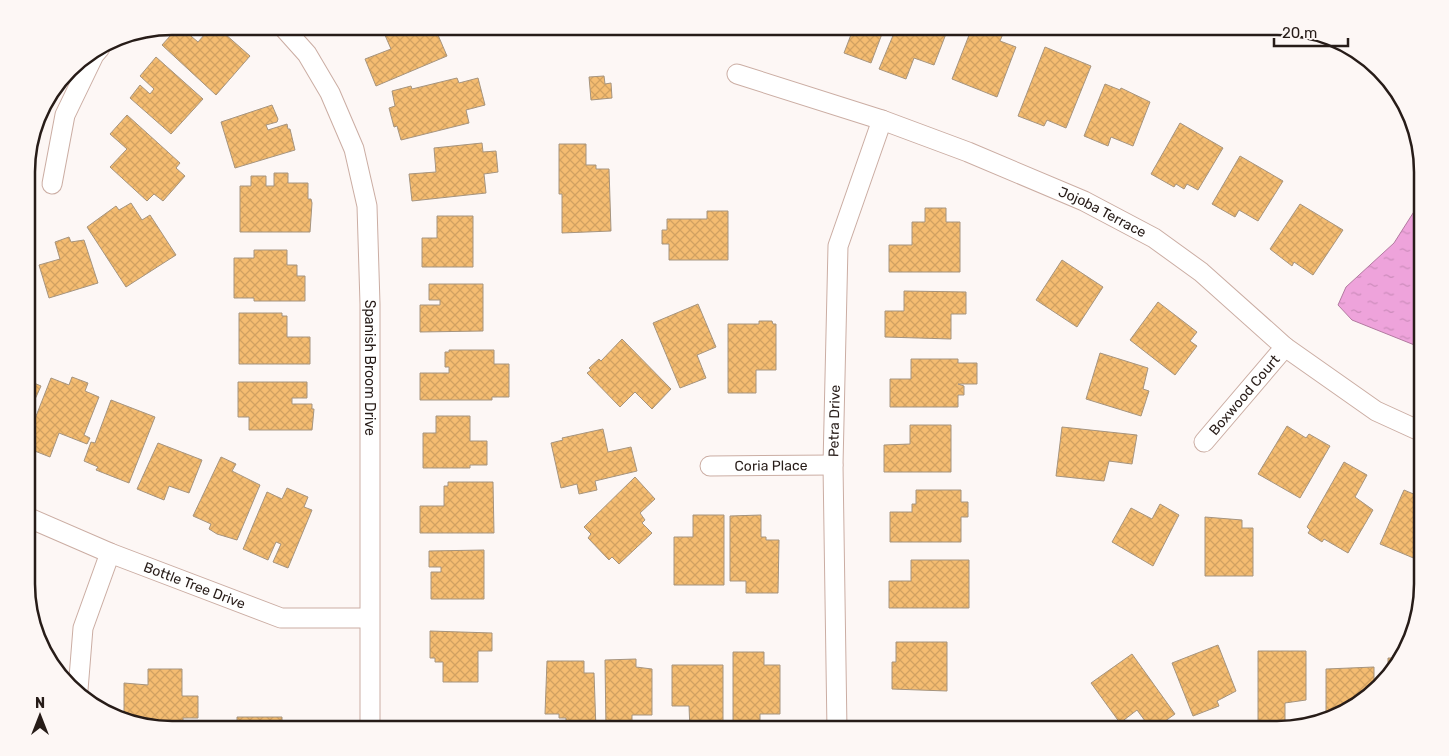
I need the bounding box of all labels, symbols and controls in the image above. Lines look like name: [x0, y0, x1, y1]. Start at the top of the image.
scale bar: [1274, 15, 1348, 47]
text: 20 m: [1282, 24, 1317, 42]
street label: Jojoba Terrace: [1056, 183, 1149, 241]
street label: Spanish Broom Drive: [361, 300, 378, 436]
street label: Boxwood Court: [1206, 351, 1284, 439]
street label: Petra Drive: [825, 385, 844, 457]
street label: Coria Place: [734, 457, 808, 475]
street label: Bottle Tree Drive: [141, 559, 248, 613]
north arrow: [15, 691, 65, 741]
text: N: [35, 695, 45, 712]

